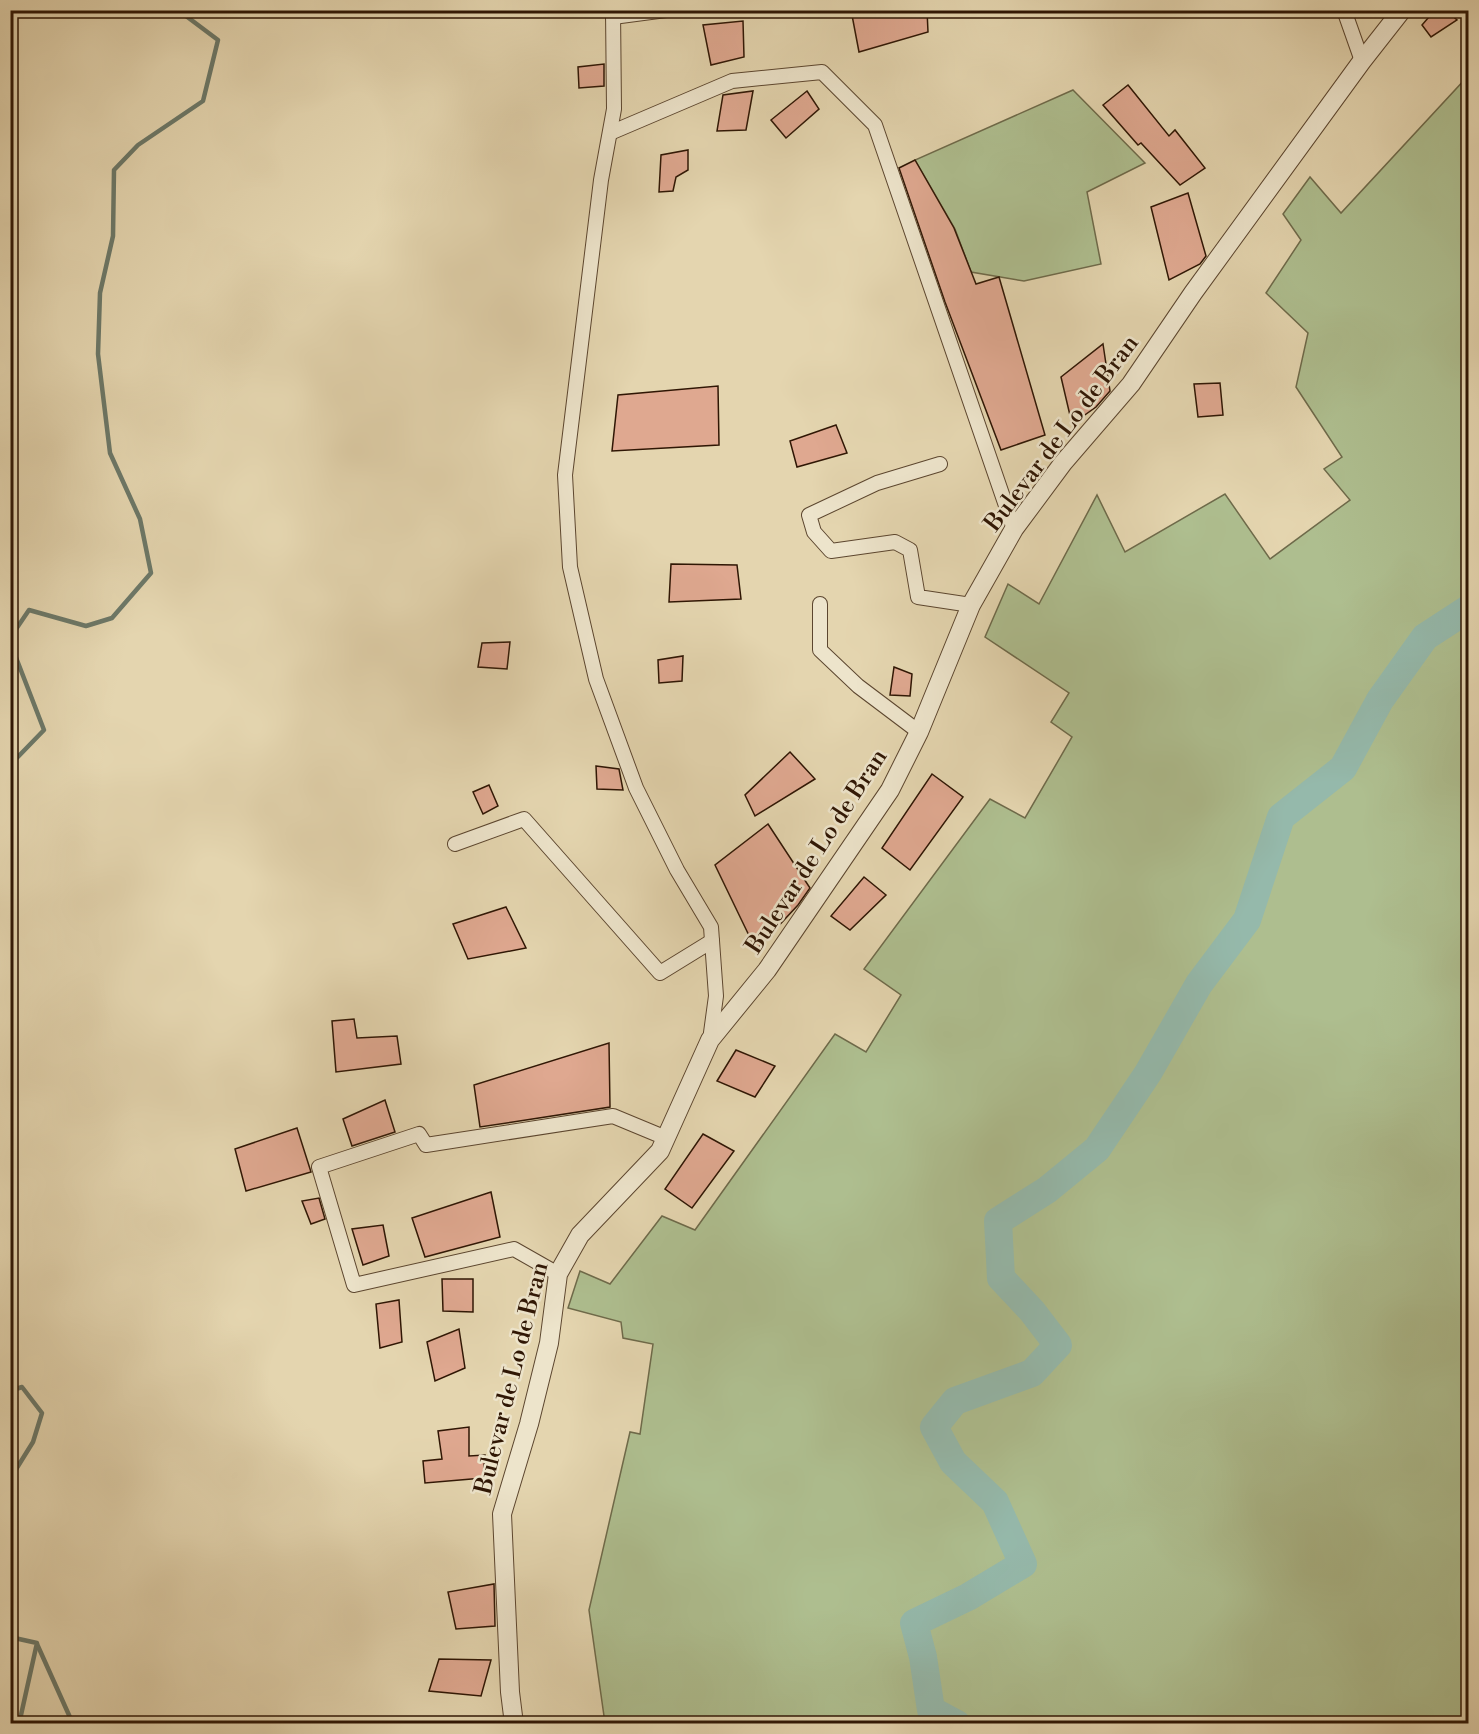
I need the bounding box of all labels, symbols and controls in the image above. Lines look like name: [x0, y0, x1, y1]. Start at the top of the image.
street label: Bulevar de Lo de Bran: [978, 329, 1145, 539]
street label: Bulevar de Lo de Bran: [739, 743, 894, 960]
street label: Bulevar de Lo de Bran: [468, 1259, 555, 1498]

